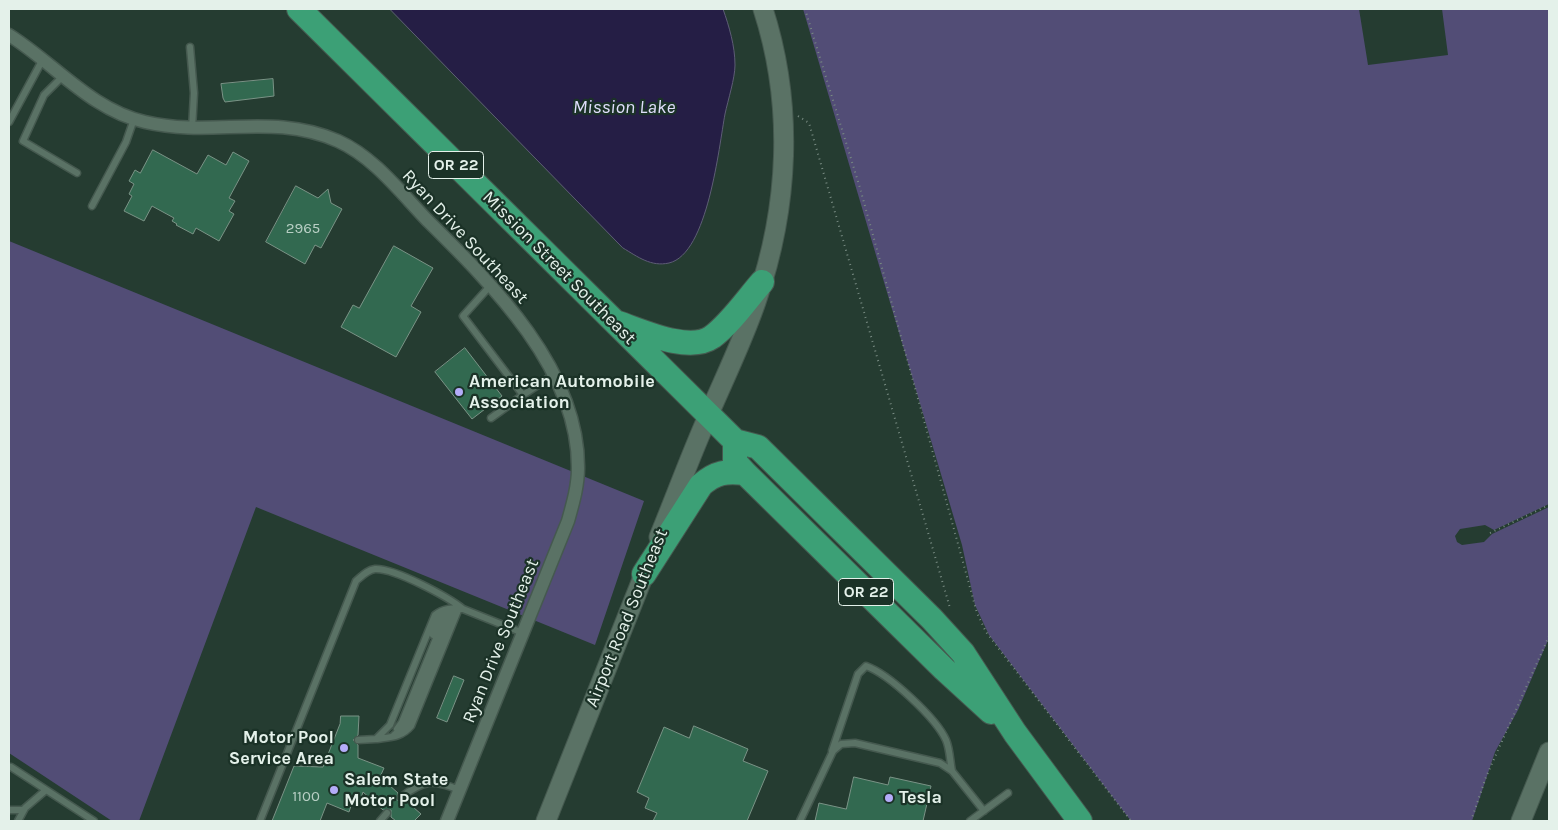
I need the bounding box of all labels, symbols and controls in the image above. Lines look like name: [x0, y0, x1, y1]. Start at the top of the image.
water label: Mission Lake: [573, 97, 675, 119]
road number: OR 22: [428, 152, 484, 178]
street label: Ryan Drive Southeast: [397, 165, 533, 309]
street label: Mission Street Southeast: [478, 187, 640, 349]
house number: 2965: [286, 220, 320, 238]
place label: American Automobile Association: [469, 371, 655, 414]
marker: American Automobile Association: [453, 386, 465, 398]
street label: Airport Road Southeast: [581, 526, 673, 710]
street label: Ryan Drive Southeast: [458, 556, 544, 726]
road number: OR 22: [838, 578, 894, 606]
place label: Motor Pool Service Area: [229, 727, 334, 770]
marker: Motor Pool Service Area: [338, 742, 350, 754]
place label: Salem State Motor Pool: [344, 769, 448, 812]
marker: Salem State Motor Pool: [328, 784, 340, 796]
place label: Tesla: [899, 787, 942, 809]
house number: 1100: [292, 788, 320, 806]
marker: Tesla: [883, 792, 895, 804]

